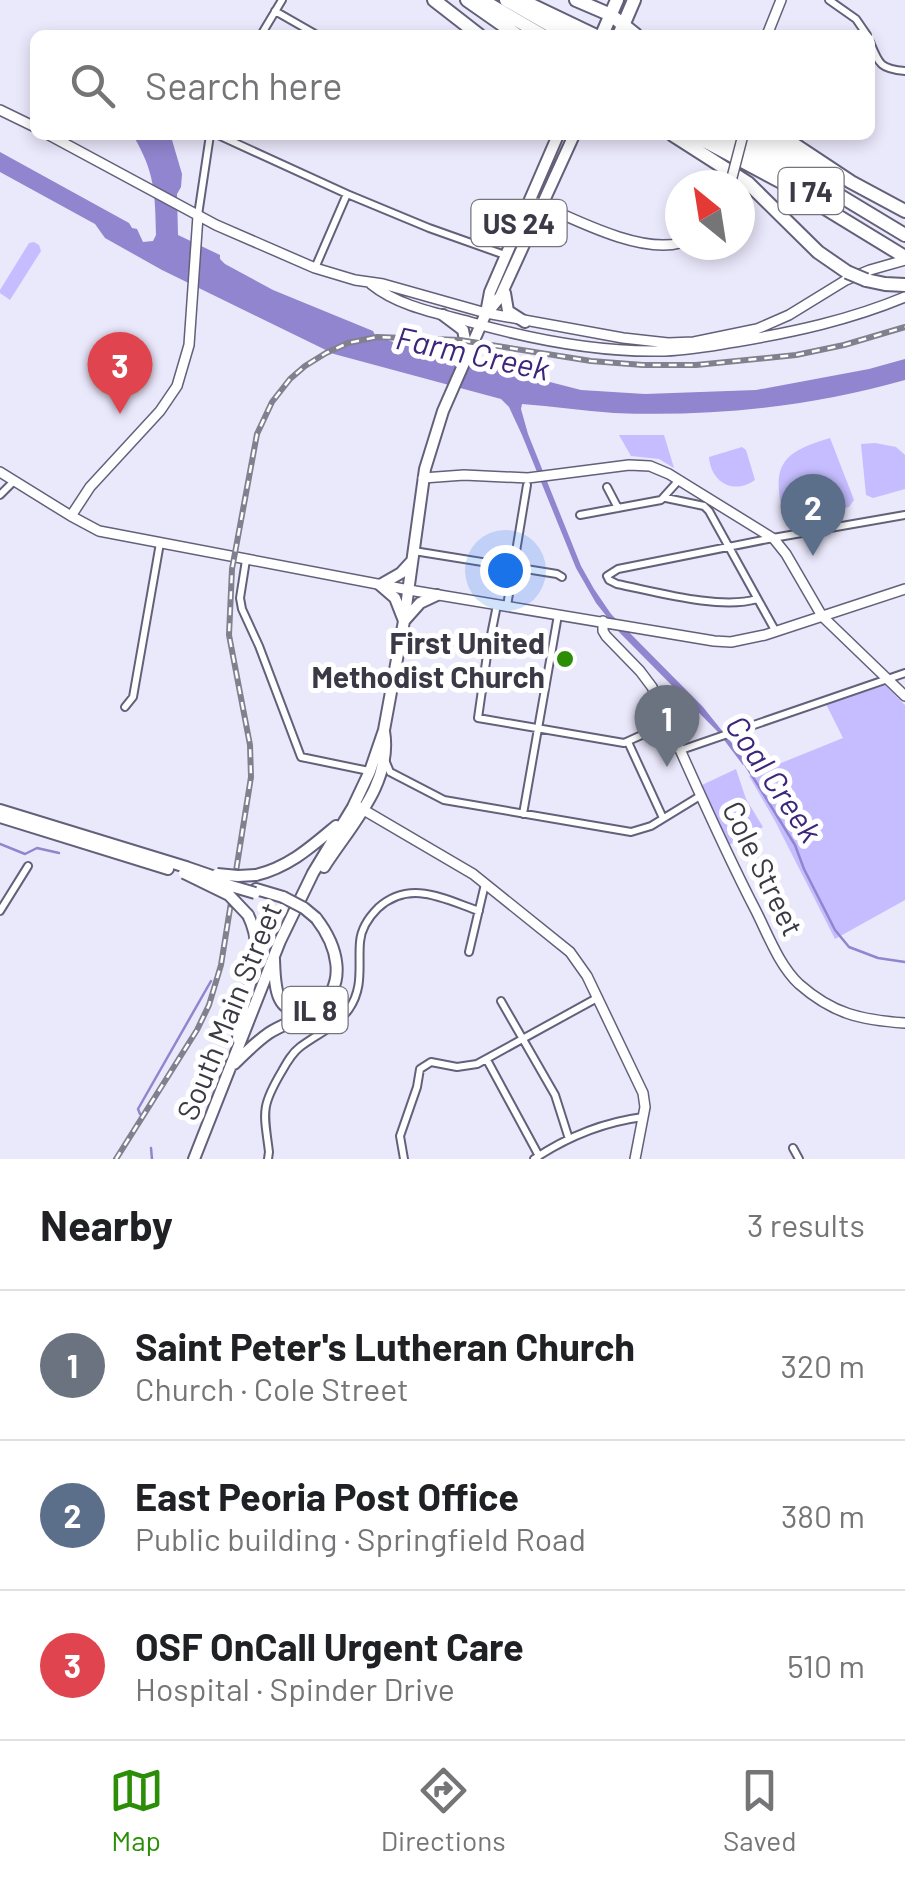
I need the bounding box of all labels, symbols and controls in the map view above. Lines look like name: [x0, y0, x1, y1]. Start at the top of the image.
search box: [30, 30, 875, 140]
icon: search: [65, 58, 120, 113]
text: Search here: [145, 62, 343, 108]
road number: I 74: [778, 168, 844, 214]
north arrow: [665, 170, 755, 260]
road number: US 24: [472, 200, 566, 246]
water label: Farm Creek: [393, 317, 554, 387]
pin: 3: [88, 332, 152, 414]
pin: 2: [780, 474, 846, 556]
your location: [480, 545, 531, 596]
place label: First United Methodist Church: [311, 624, 545, 694]
marker: First United Methodist Church: [554, 648, 576, 670]
pin: 1: [634, 684, 700, 767]
water label: Coal Creek: [719, 707, 831, 849]
street label: Cole Street: [716, 795, 812, 941]
street label: South Main Street: [168, 897, 288, 1125]
road number: IL 8: [282, 987, 348, 1033]
text: Nearby: [40, 1199, 173, 1249]
text: 3 results: [747, 1205, 865, 1243]
text: Saint Peter's Lutheran Church: [135, 1323, 635, 1369]
text: 1: [67, 1346, 78, 1384]
text: 320 m: [780, 1346, 865, 1384]
text: Church · Cole Street: [135, 1369, 409, 1407]
text: East Peoria Post Office: [135, 1473, 519, 1519]
text: 2: [64, 1496, 81, 1534]
text: 380 m: [781, 1496, 865, 1534]
text: Public building · Springfield Road: [135, 1519, 586, 1557]
text: OSF OnCall Urgent Care: [135, 1623, 524, 1669]
text: 3: [64, 1646, 81, 1684]
text: 510 m: [787, 1646, 865, 1684]
text: Hospital · Spinder Drive: [135, 1669, 455, 1707]
tab: Map: [109, 1763, 164, 1857]
tab: Directions: [381, 1763, 506, 1857]
tab: Saved: [723, 1763, 796, 1857]

